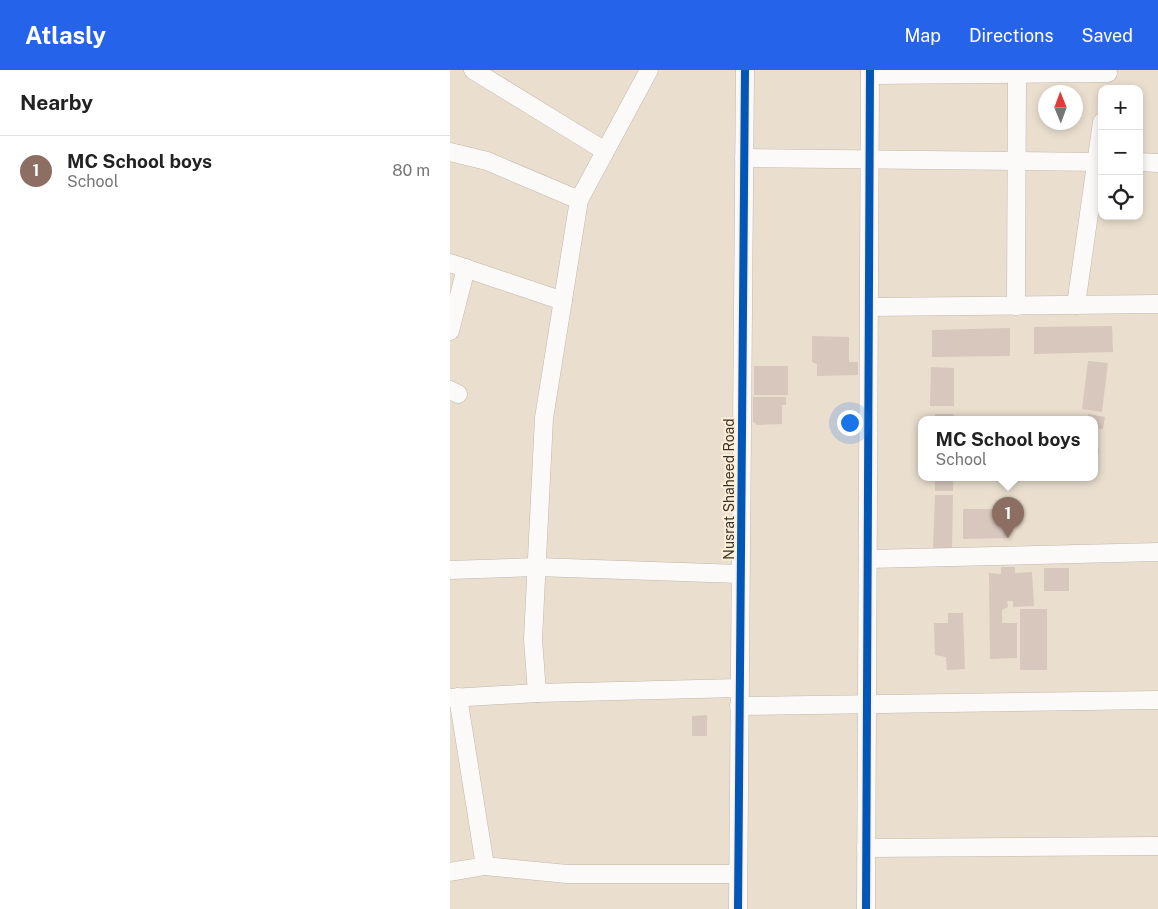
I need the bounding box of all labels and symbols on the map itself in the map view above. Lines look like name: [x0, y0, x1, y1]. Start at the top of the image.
north arrow: [1038, 85, 1083, 130]
your location: [837, 410, 863, 436]
street label: Nusrat Shaheed Road: [721, 418, 737, 560]
pin: 1: [992, 497, 1024, 538]

